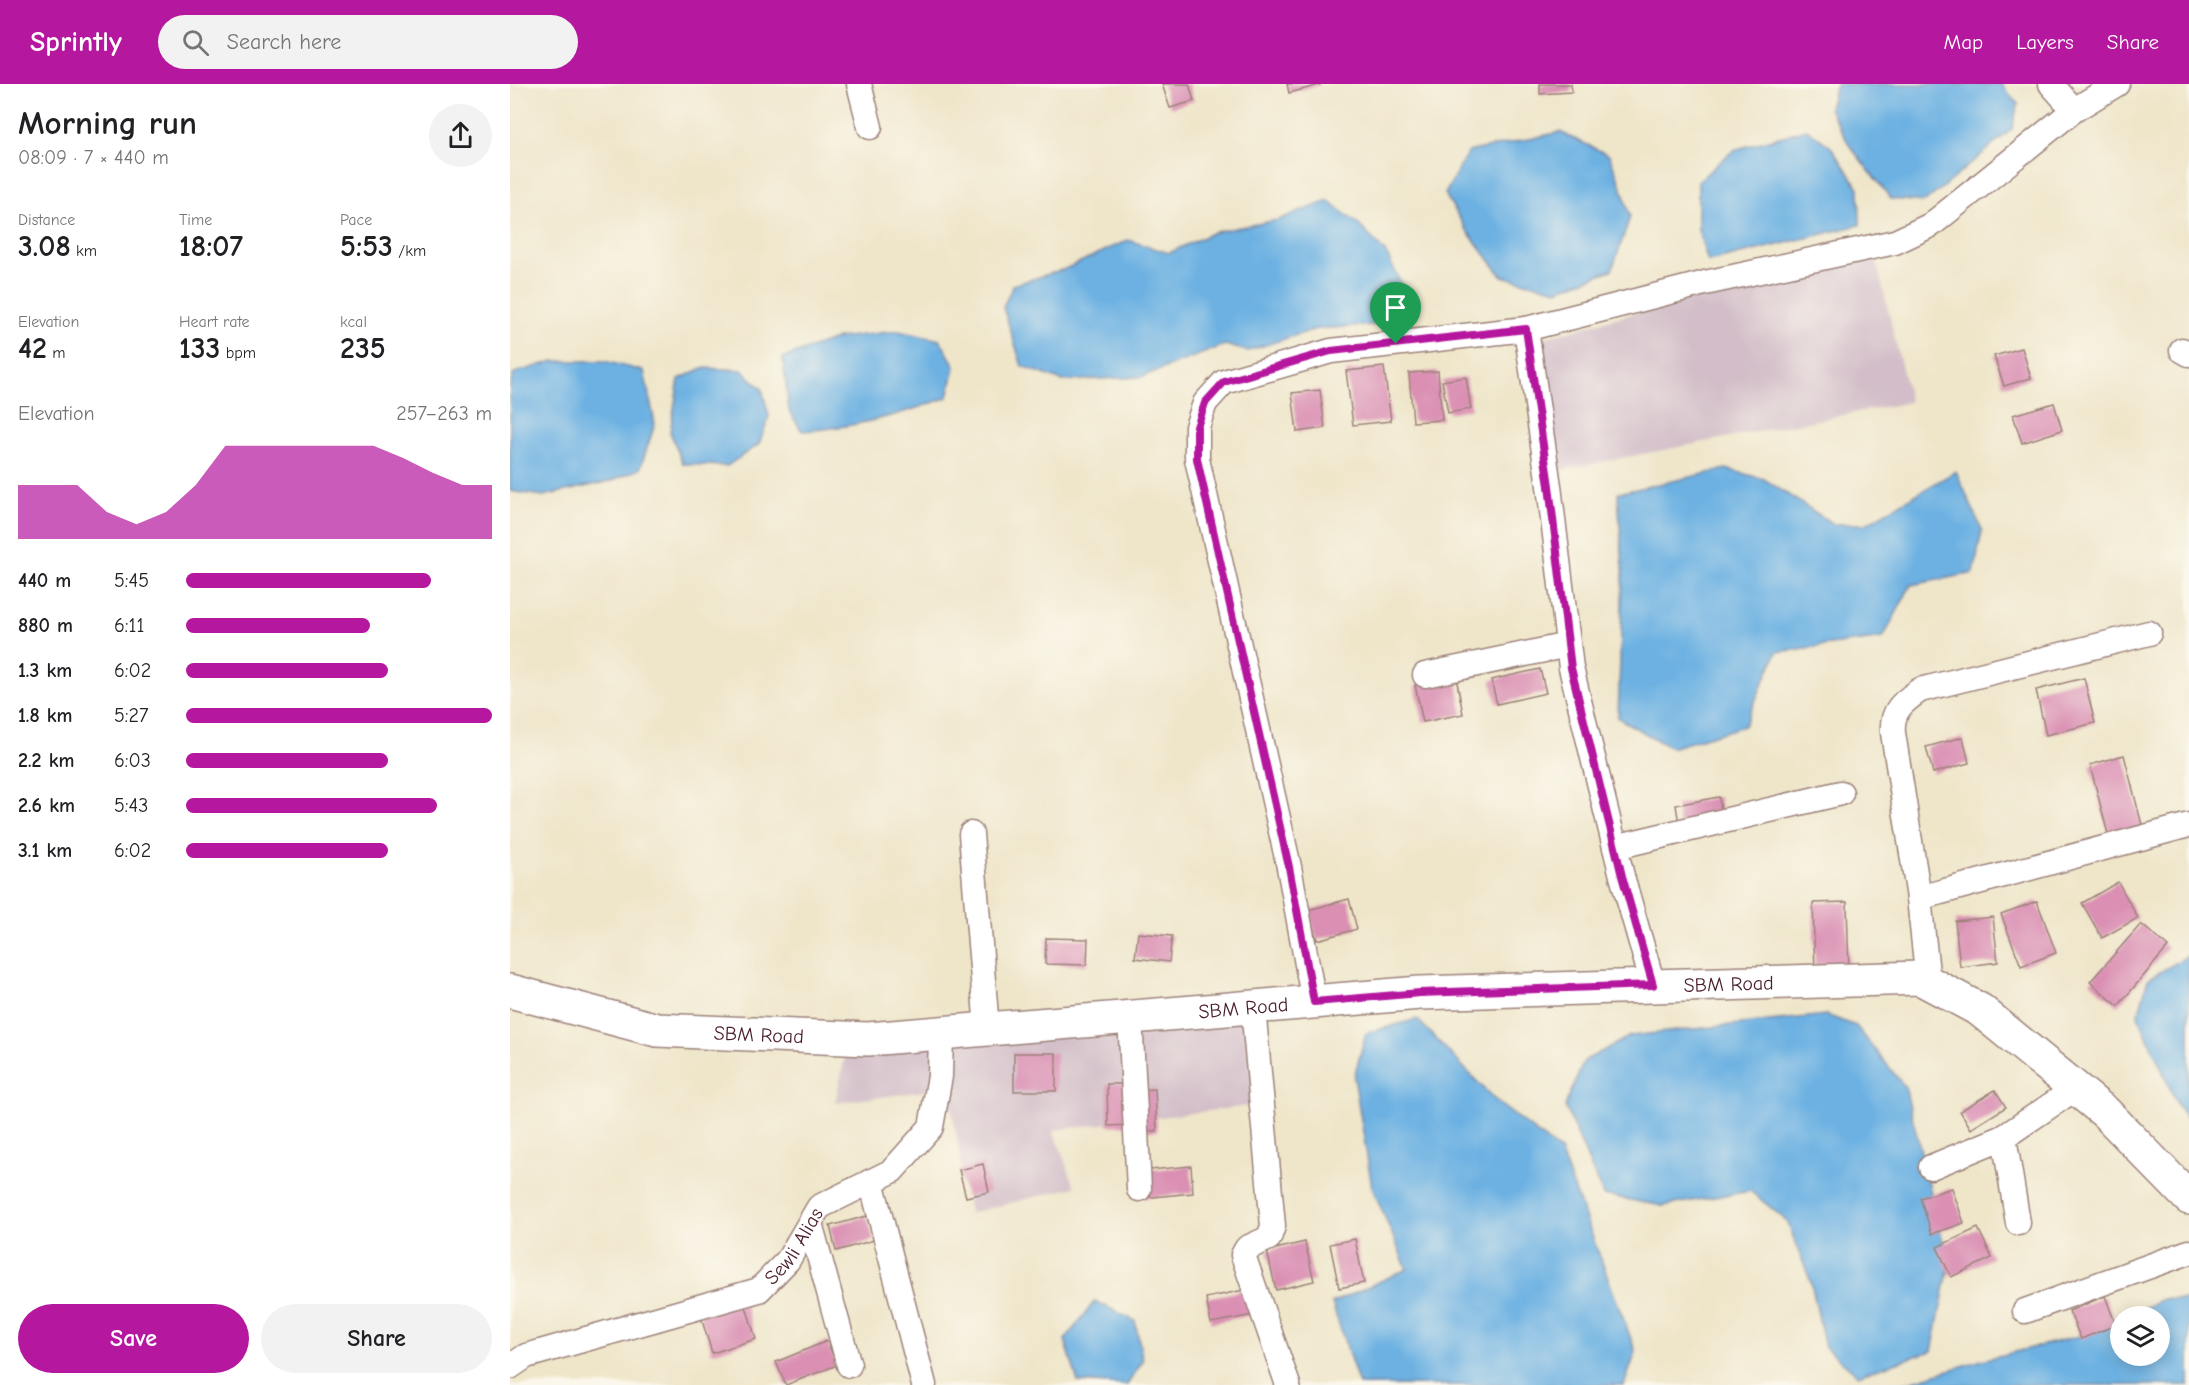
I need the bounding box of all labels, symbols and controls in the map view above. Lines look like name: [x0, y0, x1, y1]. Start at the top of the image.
search box: [158, 15, 578, 69]
text: Sprintly: [30, 26, 122, 58]
icon: search: [179, 26, 212, 59]
text: Search here: [227, 29, 341, 55]
text: Map: [1944, 30, 1983, 54]
text: Layers: [2016, 30, 2074, 54]
text: Share: [2107, 30, 2159, 54]
text: Morning run: [18, 104, 197, 142]
button: share: [429, 104, 492, 167]
text: 08:09 · 7 × 440 m: [18, 146, 169, 169]
text: Distance: [18, 211, 75, 229]
text: Time: [179, 211, 212, 229]
text: Pace: [340, 211, 372, 229]
text: 3.08: [18, 229, 71, 264]
text: 18:07: [179, 229, 243, 264]
text: 5:53: [340, 229, 393, 264]
text: km: [71, 242, 97, 260]
text: /km: [393, 242, 426, 260]
pin: [1370, 282, 1421, 344]
icon: arrive: [1379, 291, 1412, 324]
text: Elevation: [18, 313, 79, 331]
text: Heart rate: [179, 313, 250, 331]
text: kcal: [340, 313, 367, 331]
text: 42: [18, 331, 47, 366]
text: 133: [179, 331, 220, 366]
text: 235: [340, 331, 386, 366]
text: m: [47, 344, 66, 362]
text: bpm: [220, 344, 256, 362]
text: Elevation: [18, 402, 95, 425]
text: 257–263 m: [396, 402, 492, 425]
text: 440 m: [18, 569, 71, 592]
text: 5:45: [114, 569, 149, 592]
text: 880 m: [18, 614, 73, 637]
text: 6:11: [114, 614, 144, 637]
text: 1.3 km: [18, 659, 72, 682]
text: 6:02: [114, 659, 151, 682]
text: 1.8 km: [18, 704, 73, 727]
text: 5:27: [114, 704, 148, 727]
text: 2.2 km: [18, 749, 74, 772]
text: 6:03: [114, 749, 151, 772]
text: 2.6 km: [18, 794, 75, 817]
text: 5:43: [114, 794, 148, 817]
text: 3.1 km: [18, 839, 72, 862]
text: 6:02: [114, 839, 151, 862]
street label: SBM Road: [1683, 971, 1774, 997]
street label: SBM Road: [1198, 993, 1289, 1023]
street label: SBM Road: [713, 1021, 804, 1048]
street label: Sewli Alias: [759, 1204, 828, 1289]
button: Save: [18, 1304, 249, 1373]
button: Share: [261, 1304, 492, 1373]
map controls: [2110, 1306, 2170, 1366]
button: layers: [2110, 1306, 2170, 1366]

